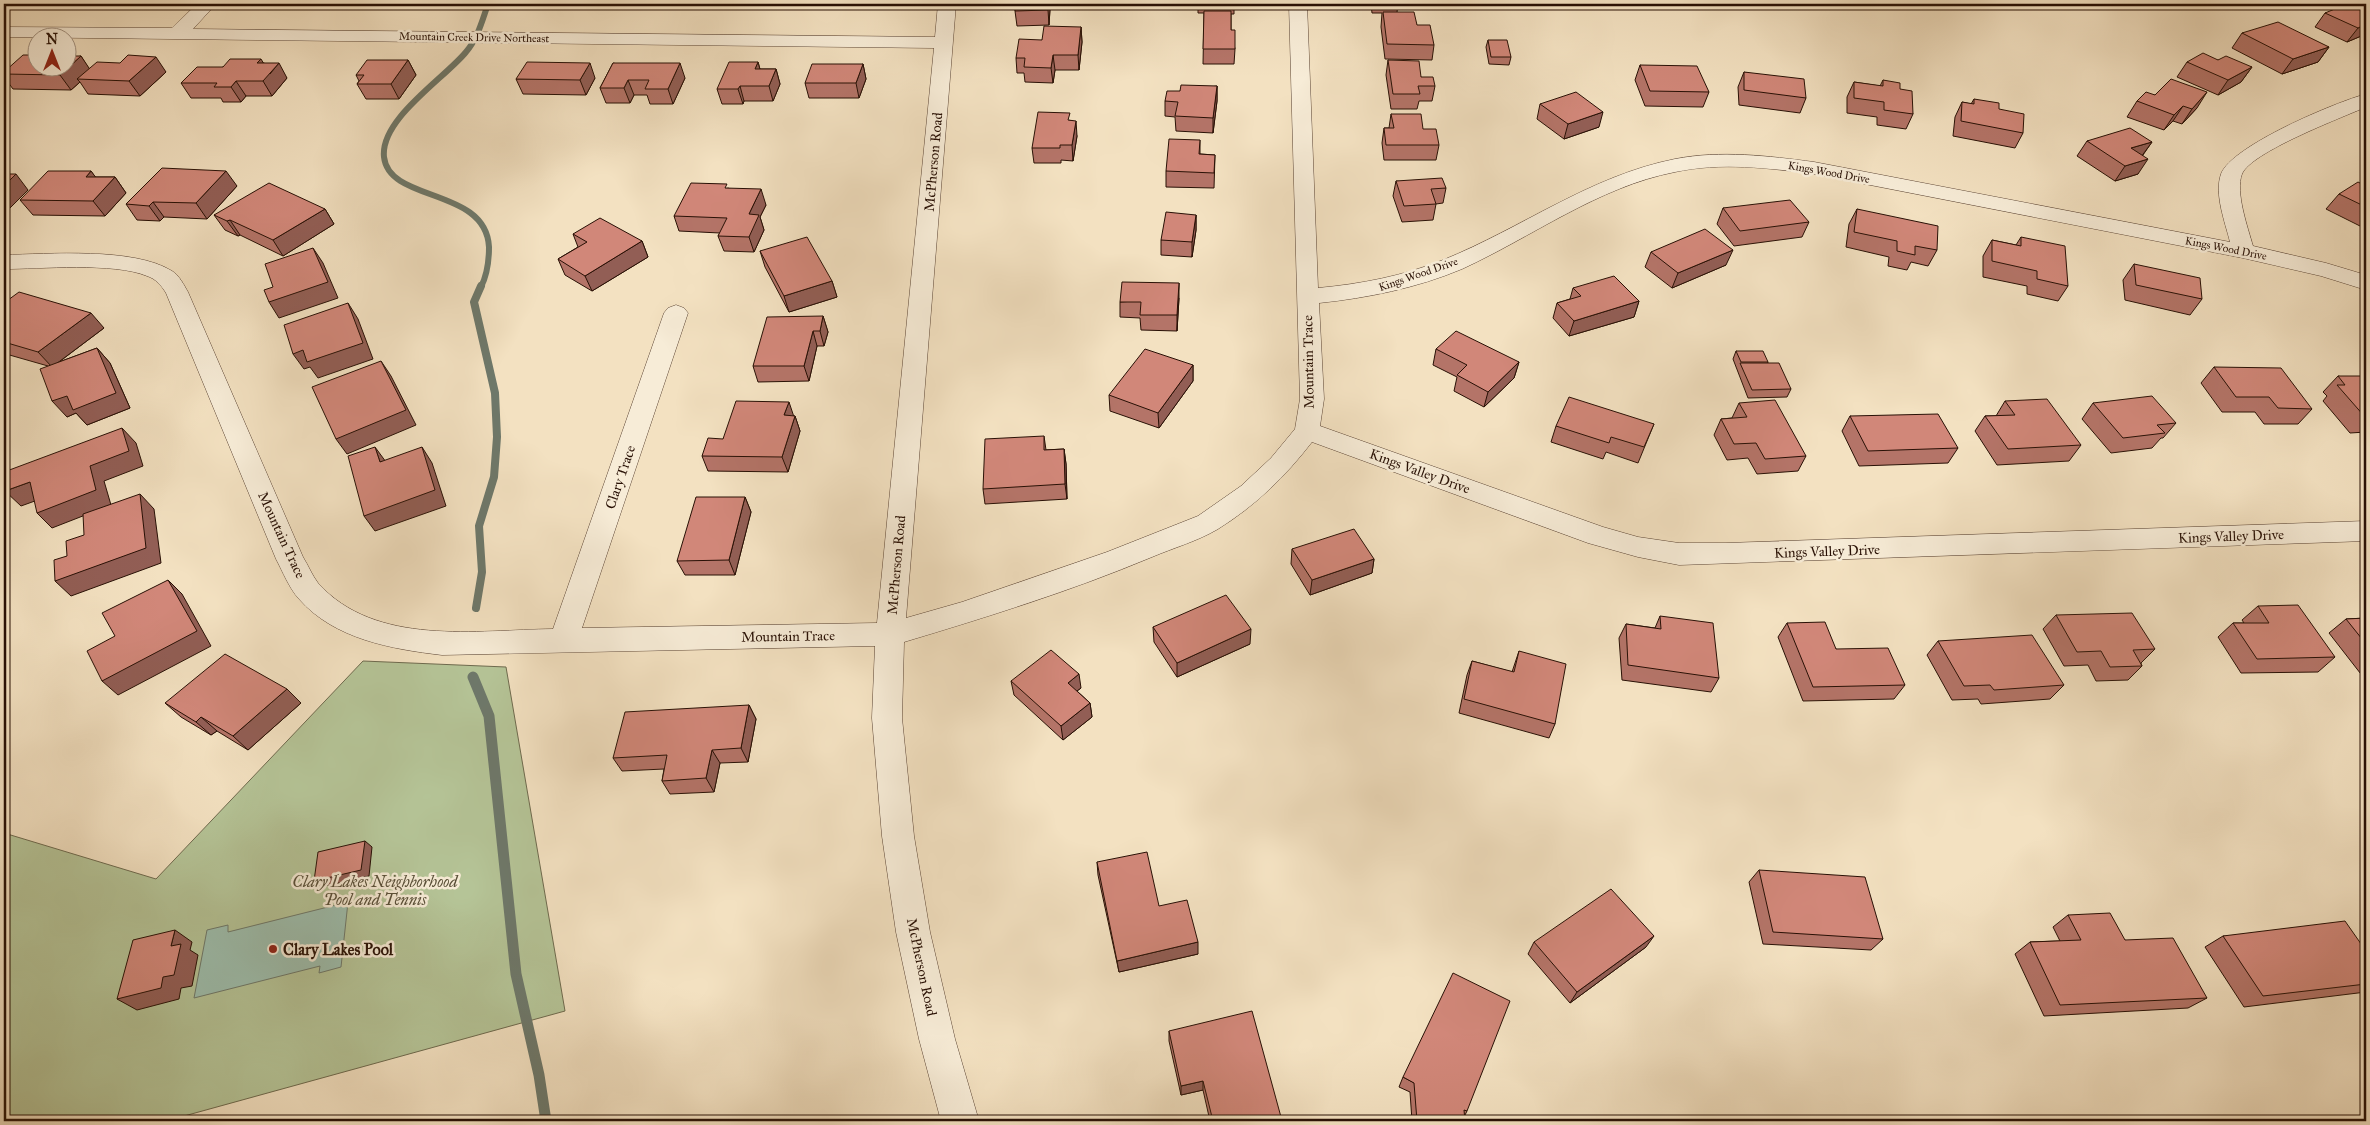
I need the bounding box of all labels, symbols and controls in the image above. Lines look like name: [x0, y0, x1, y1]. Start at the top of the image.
north arrow: [28, 28, 78, 78]
street label: Mountain Creek Drive Northeast: [399, 30, 549, 45]
text: N: [46, 31, 58, 48]
street label: McPherson Road: [921, 112, 946, 212]
street label: Kings Wood Drive: [1787, 159, 1871, 186]
street label: Kings Wood Drive: [2184, 234, 2268, 263]
street label: Kings Wood Drive: [1377, 255, 1460, 294]
street label: Mountain Trace: [1299, 315, 1318, 409]
street label: Clary Trace: [602, 443, 639, 511]
street label: Kings Valley Drive: [1367, 445, 1473, 498]
street label: Mountain Trace: [254, 489, 309, 581]
street label: McPherson Road: [884, 515, 909, 615]
street label: Kings Valley Drive: [2178, 526, 2284, 547]
street label: Kings Valley Drive: [1774, 541, 1880, 562]
street label: Mountain Trace: [741, 627, 835, 646]
park label: Clary Lakes Neighborhood Pool and Tennis: [292, 872, 459, 909]
street label: McPherson Road: [903, 917, 940, 1018]
place label: Clary Lakes Pool: [283, 940, 394, 960]
marker: Clary Lakes Pool: [267, 943, 279, 955]

